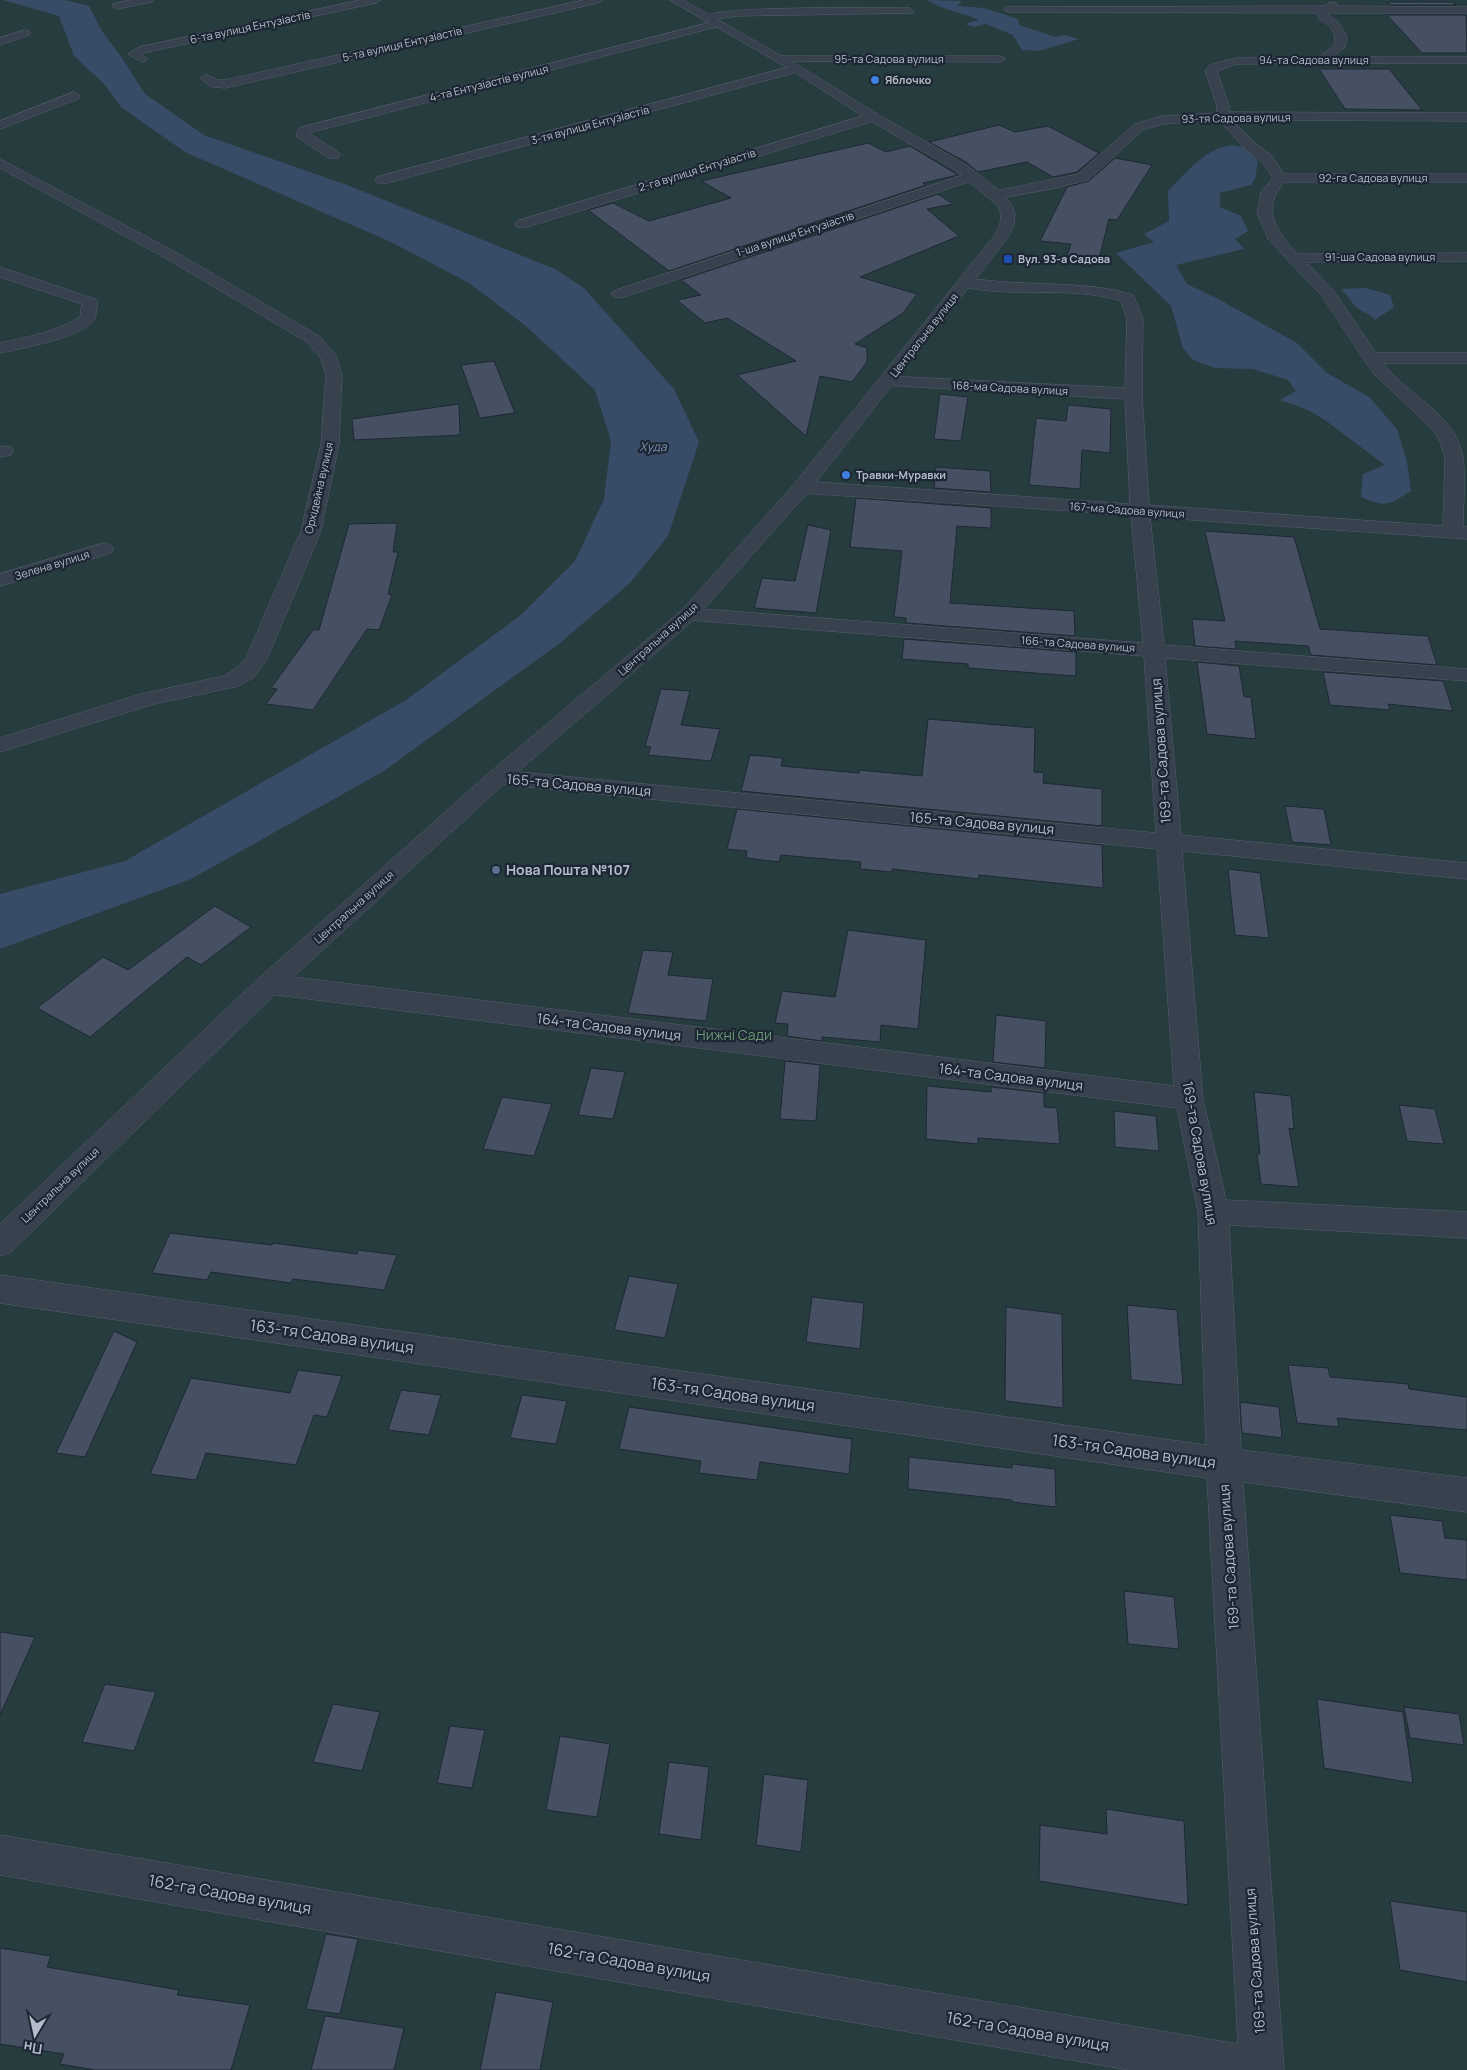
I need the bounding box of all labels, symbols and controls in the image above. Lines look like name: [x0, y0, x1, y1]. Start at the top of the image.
street label: 6-та вулиця Ентузіастів: [188, 6, 311, 47]
street label: 5-та вулиця Ентузіастів: [341, 22, 463, 65]
street label: 95-та Садова вулиця: [834, 51, 944, 66]
street label: 94-та Садова вулиця: [1259, 52, 1369, 67]
street label: 4-та Ентузіастів вулиця: [428, 60, 550, 105]
place label: Яблочко: [885, 72, 931, 87]
marker: Яблочко: [869, 74, 881, 86]
street label: 3-тя вулиця Ентузіастів: [529, 101, 651, 148]
street label: 93-тя Садова вулиця: [1181, 109, 1291, 126]
street label: 2-га вулиця Ентузіастів: [637, 145, 757, 194]
street label: 92-га Садова вулиця: [1318, 170, 1428, 185]
street label: 1-ша вулиця Ентузіастів: [734, 207, 856, 260]
street label: 91-ша Садова вулиця: [1325, 249, 1435, 264]
place label: Вул. 93-а Садова: [1018, 251, 1110, 266]
marker: Вул. 93-а Садова: [1002, 253, 1014, 265]
street label: Центральна вулиця: [886, 290, 961, 380]
street label: 168-ма Садова вулиця: [952, 377, 1068, 398]
water label: Худа: [639, 438, 668, 455]
street label: Орхідейна вулиця: [301, 441, 336, 535]
place label: Травки-Муравки: [856, 467, 946, 482]
marker: Травки-Муравки: [840, 469, 852, 481]
street label: 167-ма Садова вулиця: [1069, 498, 1185, 521]
street label: Зелена вулиця: [13, 546, 91, 583]
street label: Центральна вулиця: [614, 599, 701, 679]
street label: 166-та Садова вулиця: [1020, 632, 1136, 655]
street label: 169-та Садова вулиця: [1146, 678, 1175, 824]
street label: 165-та Садова вулиця: [506, 769, 652, 800]
street label: 165-та Садова вулиця: [909, 807, 1055, 838]
place label: Нова Пошта №107: [506, 860, 630, 879]
marker: Нова Пошта №107: [490, 864, 502, 876]
street label: Центральна вулиця: [310, 867, 397, 947]
street label: 164-та Садова вулиця: [536, 1008, 682, 1045]
park label: Нижні Сади: [696, 1025, 772, 1044]
street label: 164-та Садова вулиця: [938, 1058, 1084, 1095]
street label: 169-та Садова вулиця: [1179, 1080, 1222, 1226]
street label: Центральна вулиця: [17, 1144, 102, 1226]
street label: 163-тя Садова вулиця: [249, 1314, 415, 1358]
street label: 163-тя Садова вулиця: [650, 1372, 816, 1416]
street label: 163-тя Садова вулиця: [1051, 1429, 1217, 1473]
street label: 169-та Садова вулиця: [1214, 1484, 1243, 1630]
street label: 162-га Садова вулиця: [147, 1869, 313, 1919]
street label: 169-та Садова вулиця: [1240, 1888, 1269, 2034]
street label: 162-га Садова вулиця: [546, 1937, 712, 1987]
street label: 162-га Садова вулиця: [945, 2006, 1111, 2056]
north arrow: [10, 2010, 60, 2060]
text: Пн: [22, 2037, 44, 2059]

